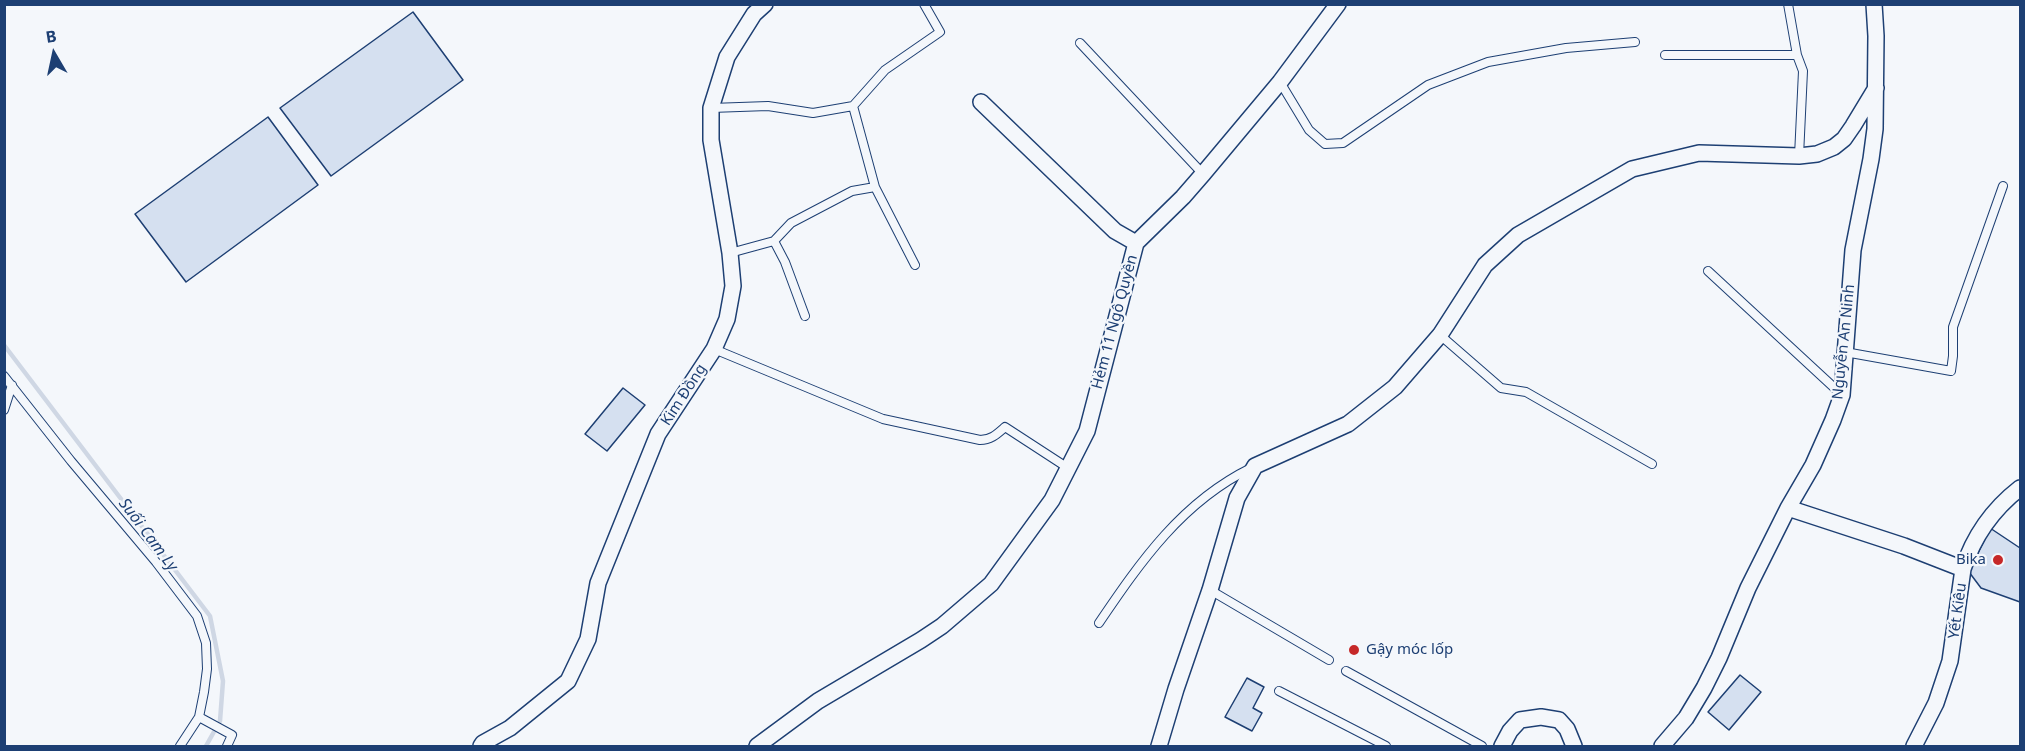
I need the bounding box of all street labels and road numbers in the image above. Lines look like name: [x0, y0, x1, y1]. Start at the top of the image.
street label: Hẻm 11 Ngô Quyền: [1088, 253, 1142, 391]
street label: Nguyễn An Ninh: [1829, 284, 1859, 400]
street label: Kim Đồng: [657, 361, 711, 429]
street label: Yết Kiêu: [1945, 582, 1971, 640]

